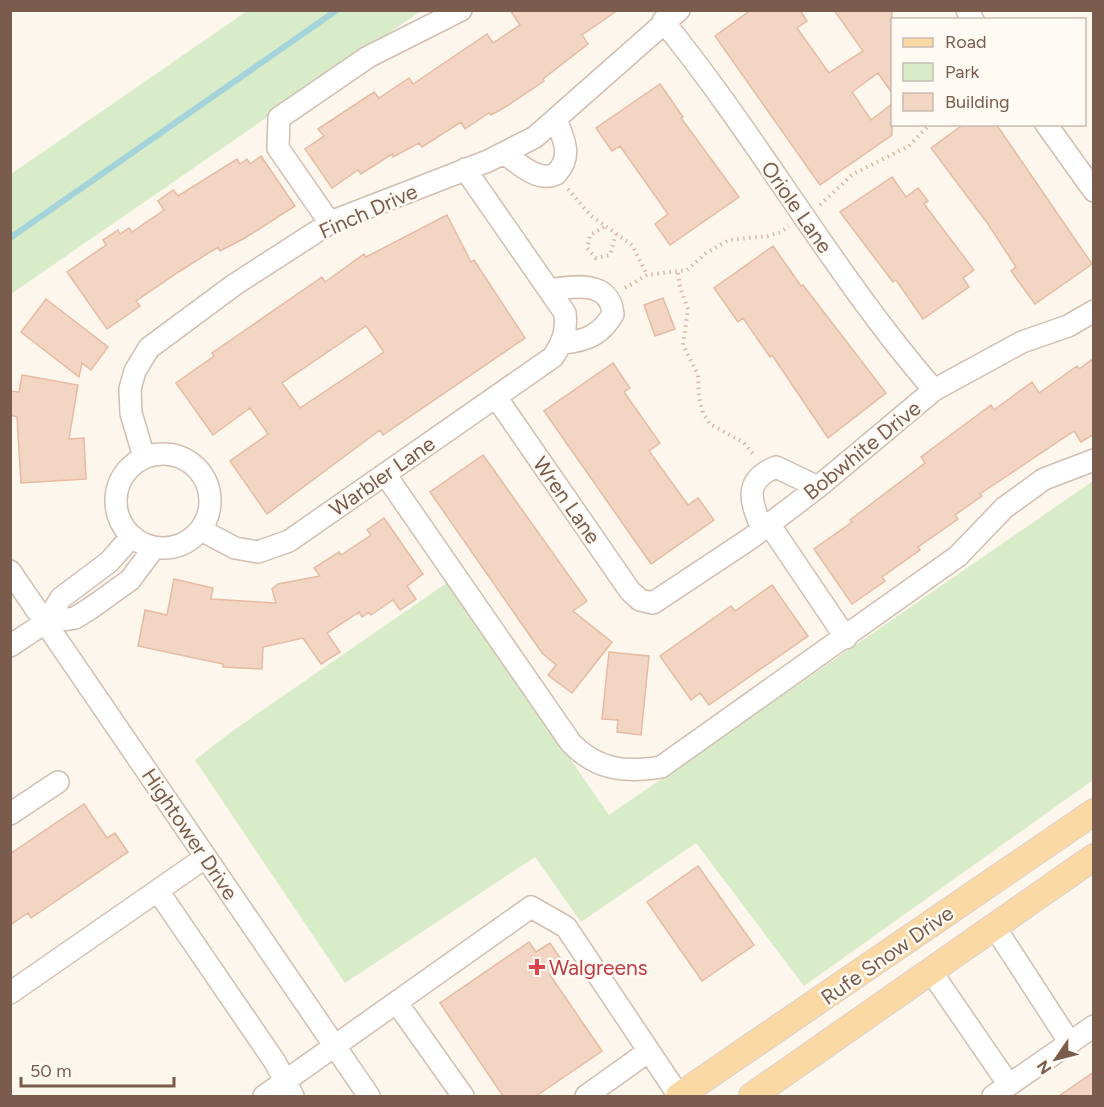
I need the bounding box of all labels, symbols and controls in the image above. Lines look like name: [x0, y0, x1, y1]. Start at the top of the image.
legend: [891, 18, 1086, 126]
text: Road: [945, 31, 986, 53]
text: Park: [945, 61, 980, 83]
text: Building: [945, 91, 1010, 113]
street label: Oriole Lane: [756, 156, 838, 258]
street label: Finch Drive: [315, 178, 421, 244]
street label: Bobwhite Drive: [798, 395, 926, 505]
street label: Warbler Lane: [325, 431, 439, 521]
street label: Wren Lane: [528, 452, 606, 548]
street label: Hightower Drive: [137, 764, 243, 904]
street label: Rufe Snow Drive: [816, 900, 958, 1010]
place label: Walgreens: [549, 955, 648, 980]
marker: Walgreens: [530, 960, 544, 974]
north arrow: [1026, 1029, 1086, 1089]
scale bar: [21, 1050, 174, 1088]
text: N: [1033, 1057, 1055, 1078]
text: 50 m: [30, 1060, 72, 1082]

